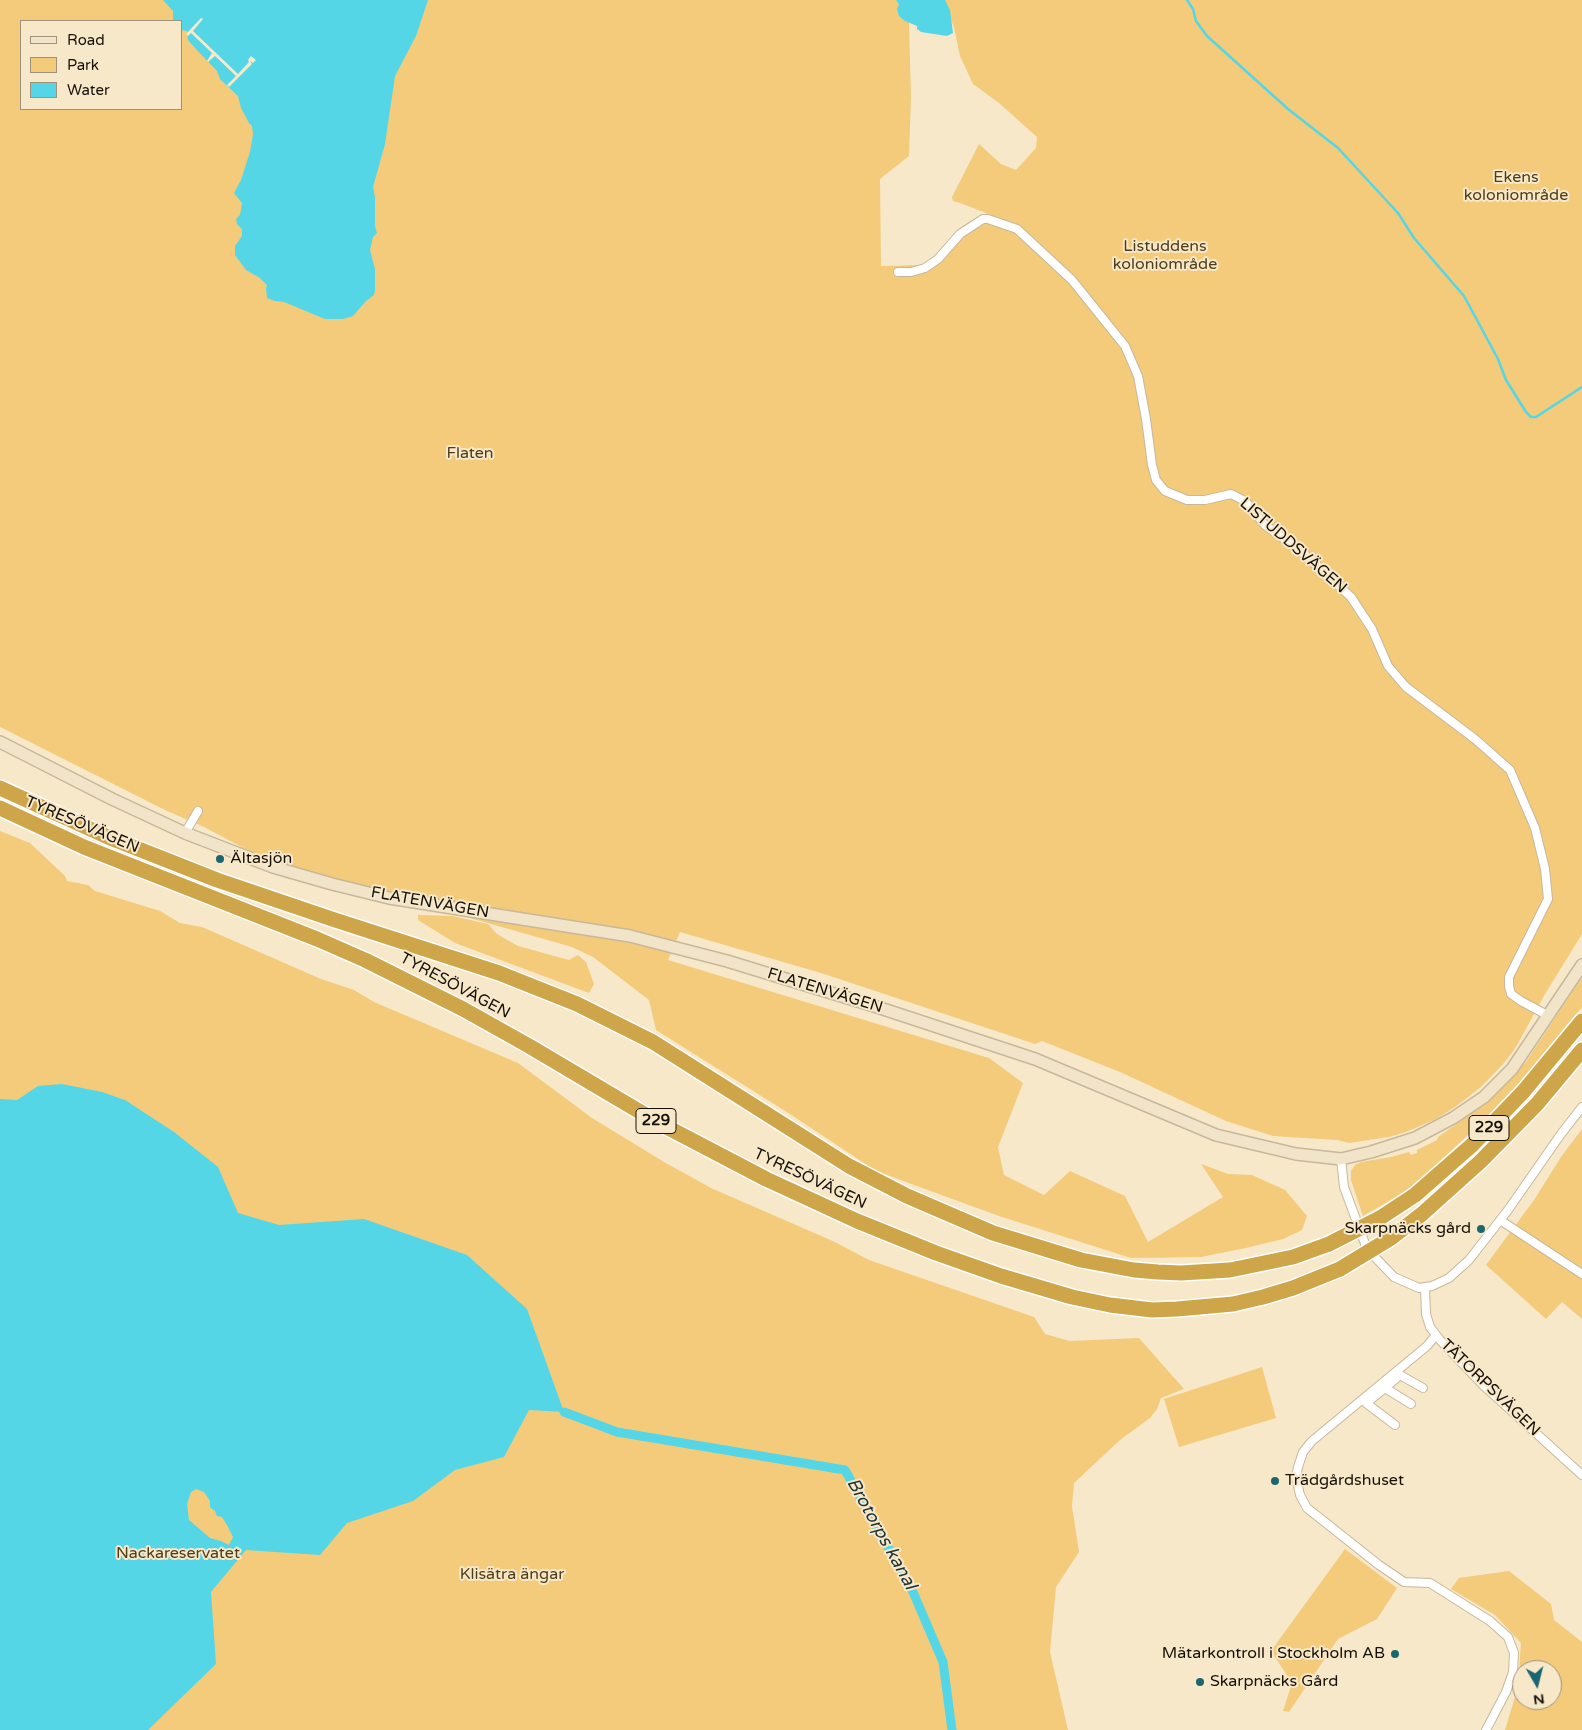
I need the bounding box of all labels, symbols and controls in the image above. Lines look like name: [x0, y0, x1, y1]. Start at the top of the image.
legend: [20, 20, 182, 110]
text: Road: [67, 31, 105, 49]
text: Park: [67, 56, 99, 74]
text: Water: [67, 81, 110, 99]
park label: Ekens koloniområde: [1464, 168, 1568, 206]
park label: Listuddens koloniområde: [1113, 237, 1217, 275]
park label: Flaten: [446, 444, 494, 464]
street label: LISTUDDSVÄGEN: [1235, 494, 1351, 598]
street label: TYRESÖVÄGEN: [22, 792, 142, 858]
place label: Ältasjön: [230, 849, 292, 869]
marker: Ältasjön: [214, 853, 226, 865]
street label: FLATENVÄGEN: [369, 883, 491, 923]
street label: TYRESÖVÄGEN: [397, 949, 513, 1023]
street label: FLATENVÄGEN: [765, 964, 885, 1018]
road number: 229: [636, 1108, 676, 1134]
road number: 229: [1469, 1116, 1509, 1140]
street label: TYRESÖVÄGEN: [751, 1144, 869, 1214]
place label: Skarpnäcks gård: [1345, 1219, 1471, 1239]
marker: Skarpnäcks gård: [1475, 1223, 1487, 1235]
street label: TÄTORPSVÄGEN: [1436, 1336, 1544, 1440]
place label: Trädgårdshuset: [1285, 1471, 1404, 1491]
water label: Brotorps kanal: [841, 1474, 921, 1594]
marker: Trädgårdshuset: [1269, 1475, 1281, 1487]
park label: Nackareservatet: [116, 1544, 240, 1564]
park label: Klisätra ängar: [460, 1565, 564, 1585]
place label: Mätarkontroll i Stockholm AB: [1162, 1644, 1385, 1664]
marker: Mätarkontroll i Stockholm AB: [1389, 1648, 1401, 1660]
north arrow: [1512, 1660, 1562, 1710]
place label: Skarpnäcks Gård: [1210, 1672, 1338, 1692]
marker: Skarpnäcks Gård: [1194, 1676, 1206, 1688]
text: N: [1532, 1690, 1546, 1709]

